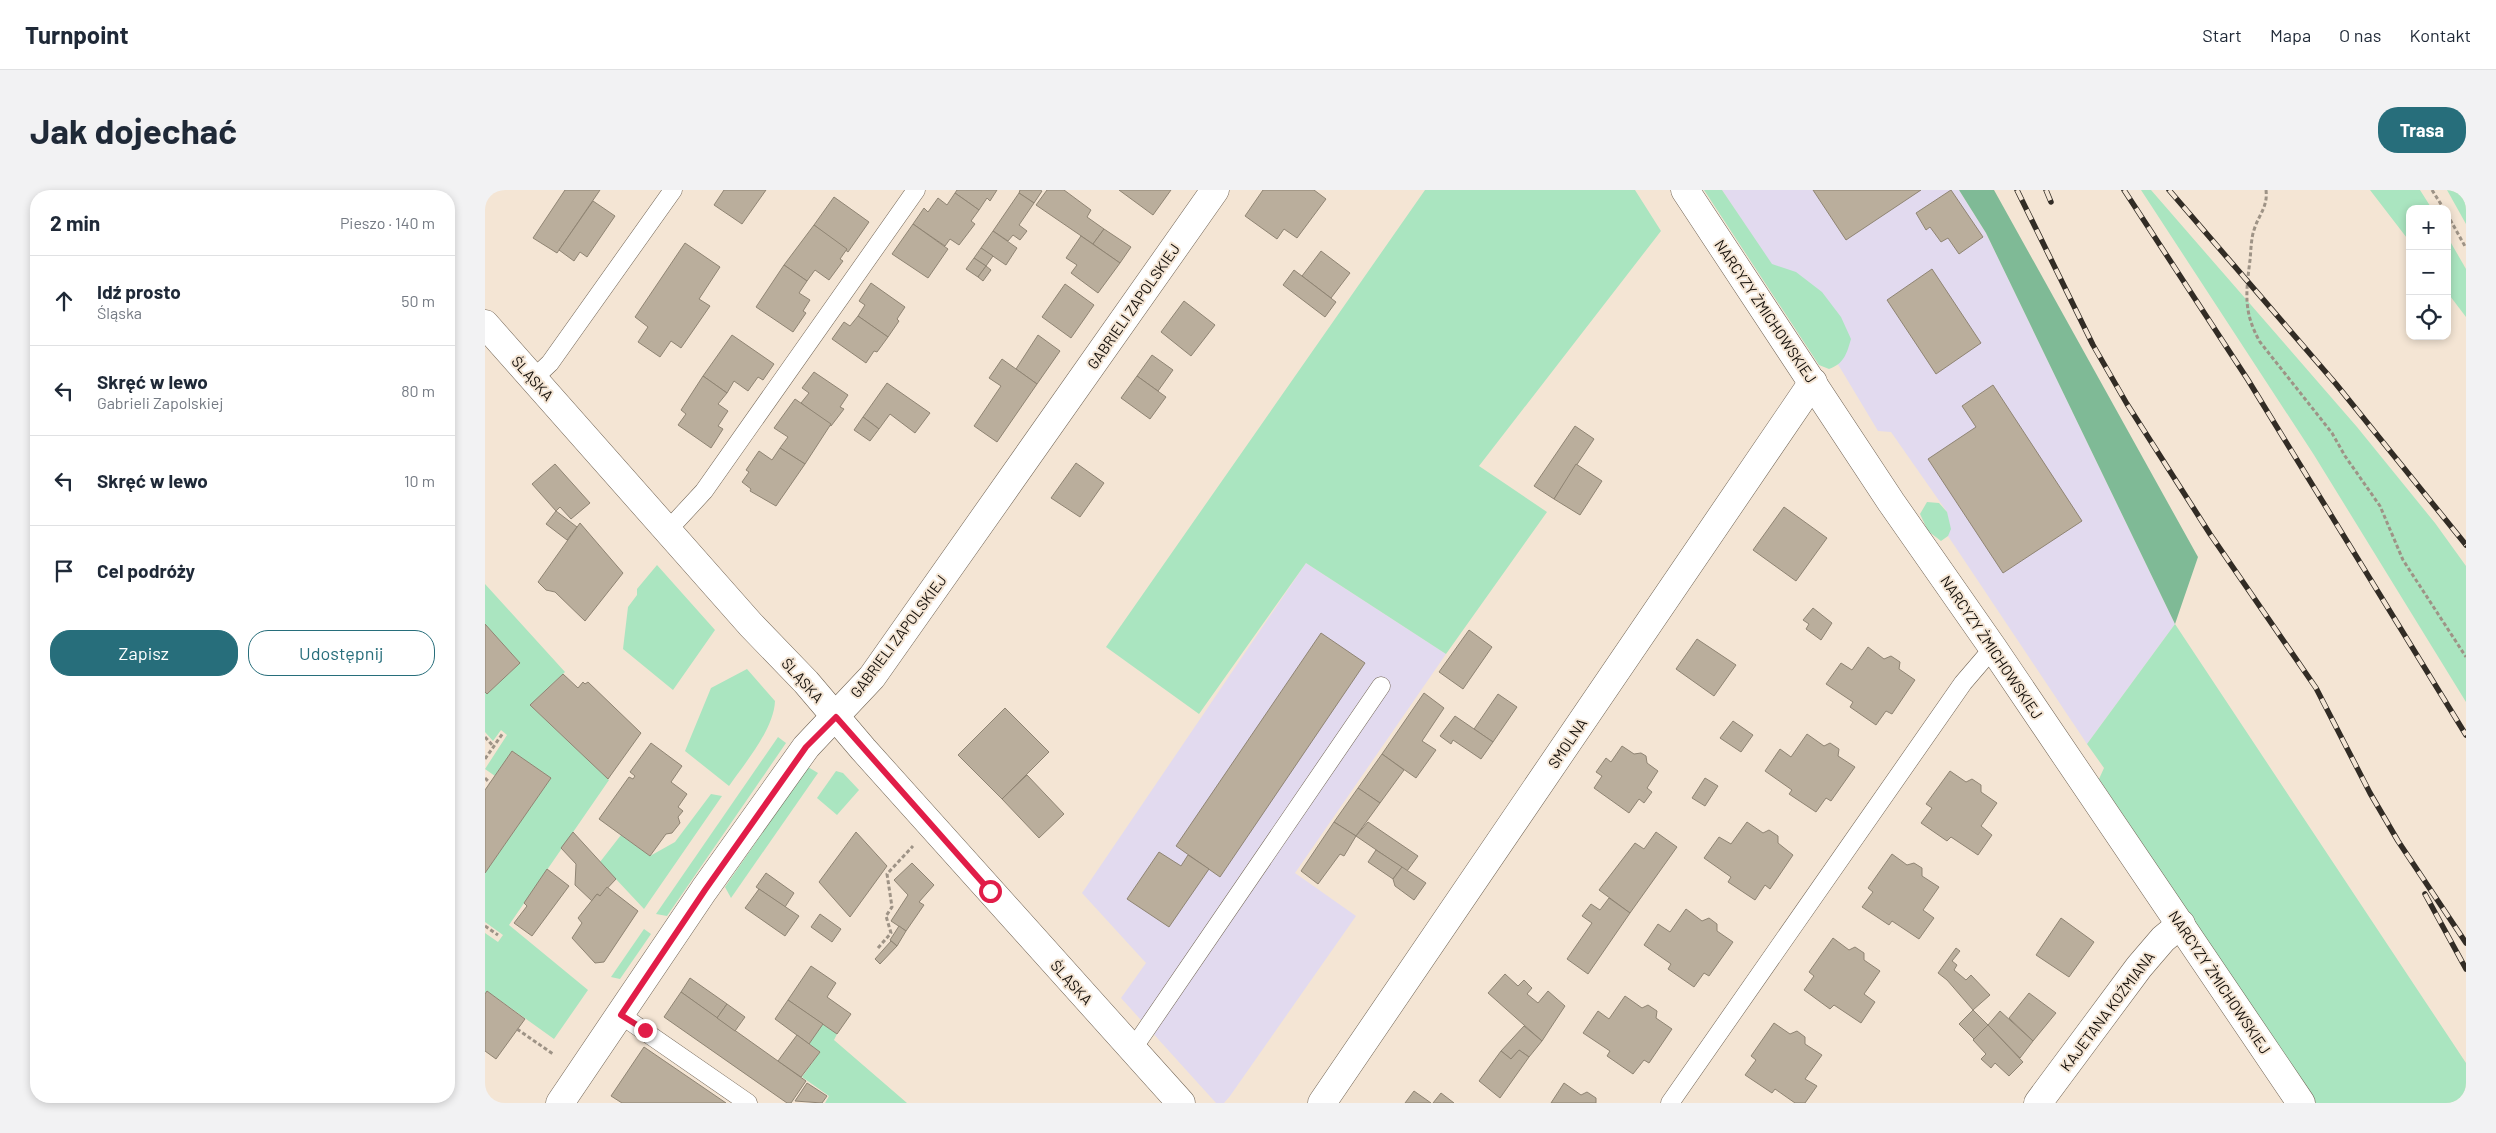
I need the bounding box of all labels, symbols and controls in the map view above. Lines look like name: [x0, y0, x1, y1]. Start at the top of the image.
text: Turnpoint: [25, 20, 129, 49]
text: Start: [2202, 24, 2242, 46]
text: Mapa: [2270, 24, 2311, 46]
text: O nas: [2339, 24, 2381, 46]
text: Kontakt: [2409, 24, 2471, 46]
button: Trasa: [2378, 107, 2466, 153]
text: Jak dojechać: [30, 109, 237, 151]
map controls: [2406, 205, 2451, 340]
button: +: [2406, 205, 2451, 250]
text: 2 min: [50, 210, 100, 235]
text: Pieszo · 140 m: [340, 213, 435, 232]
street label: NARCYZY ŻMICHOWSKIEJ: [1711, 236, 1821, 386]
street label: GABRIELI ZAPOLSKIEJ: [1083, 240, 1183, 372]
button: −: [2406, 250, 2451, 295]
text: Idź prosto: [97, 280, 181, 303]
icon: ahead: [50, 287, 78, 315]
text: 50 m: [401, 291, 435, 310]
button: locate: [2406, 295, 2451, 340]
text: Śląska: [97, 303, 142, 322]
street label: ŚLĄSKA: [508, 352, 558, 404]
text: Skręć w lewo: [97, 370, 208, 393]
icon: left: [50, 377, 78, 405]
text: 80 m: [401, 381, 435, 400]
text: Gabrieli Zapolskiej: [97, 393, 223, 412]
icon: left: [50, 467, 78, 495]
text: Skręć w lewo: [97, 469, 208, 492]
text: 10 m: [404, 471, 435, 490]
icon: arrive: [50, 557, 78, 585]
text: Cel podróży: [97, 559, 195, 582]
street label: GABRIELI ZAPOLSKIEJ: [846, 571, 950, 701]
street label: NARCYZY ŻMICHOWSKIEJ: [1937, 572, 2047, 722]
button: Zapisz: [50, 630, 238, 676]
button: Udostępnij: [248, 630, 435, 676]
street label: ŚLĄSKA: [778, 654, 828, 706]
street label: SMOLNA: [1544, 715, 1590, 771]
route start: [979, 880, 1002, 903]
street label: NARCYZY ŻMICHOWSKIEJ: [2165, 907, 2275, 1057]
street label: KAJETANA KOŹMIANA: [2056, 948, 2158, 1074]
street label: ŚLĄSKA: [1047, 956, 1097, 1008]
route end: [634, 1019, 657, 1042]

